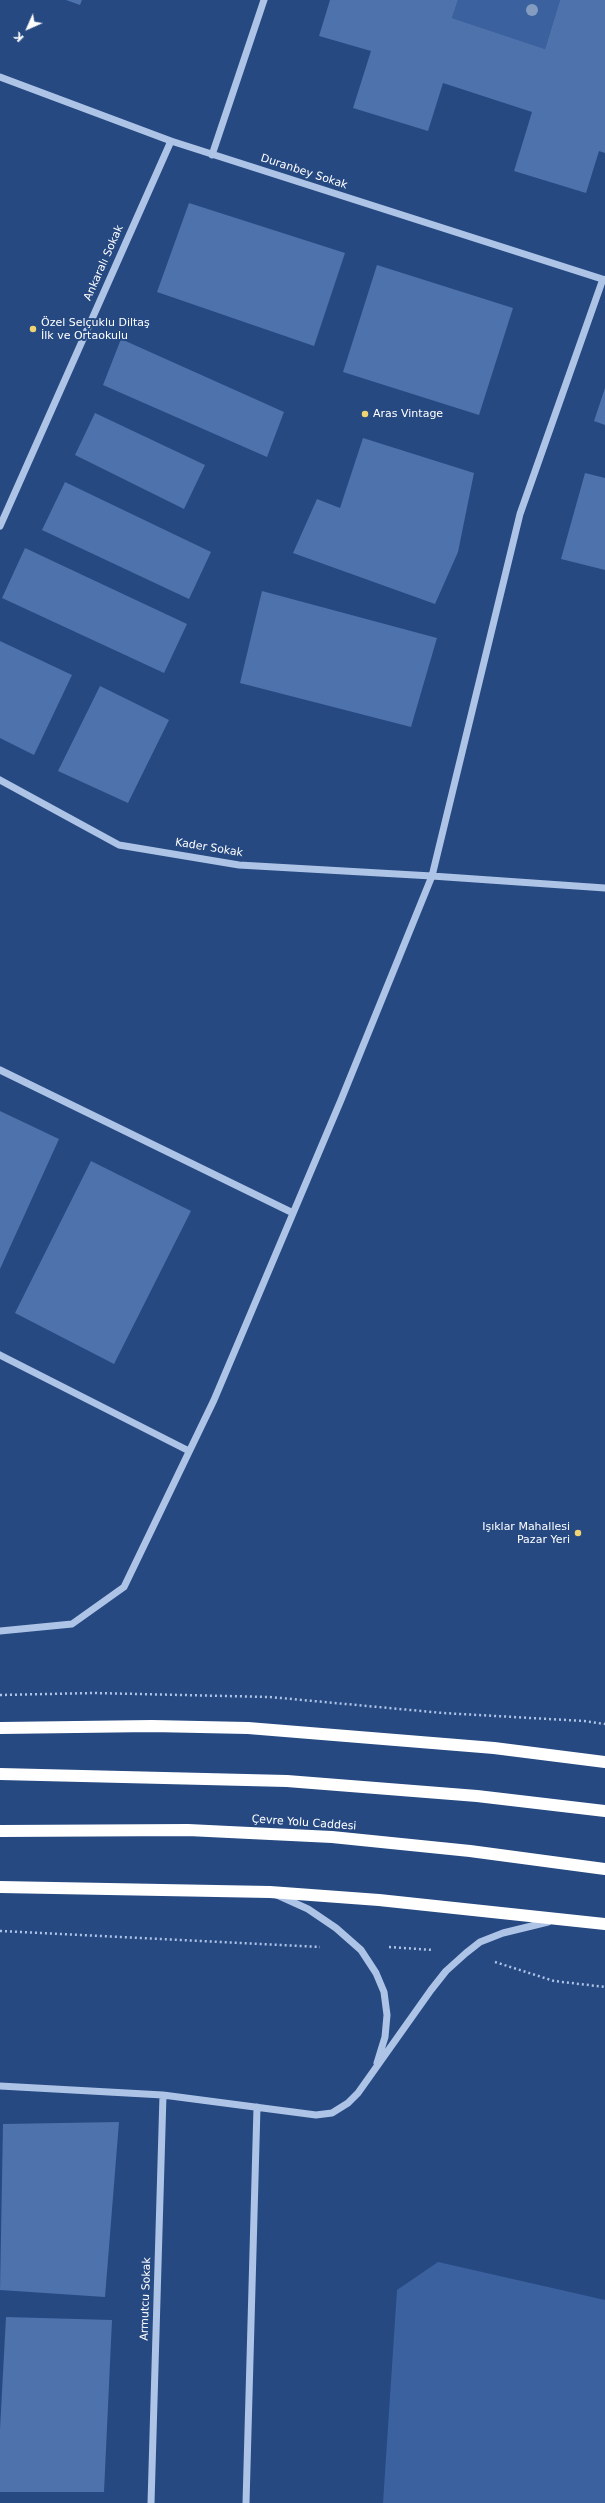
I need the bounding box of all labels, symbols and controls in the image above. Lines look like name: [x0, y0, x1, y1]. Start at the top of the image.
north arrow: [8, 8, 48, 48]
text: K: [12, 29, 27, 44]
street label: Duranbey Sokak: [259, 152, 349, 192]
street label: Ankaralı Sokak: [81, 223, 127, 303]
place label: Özel Selçuklu Diltaş İlk ve Ortaokulu: [41, 316, 150, 342]
marker: Özel Selçuklu Diltaş İlk ve Ortaokulu: [28, 324, 38, 334]
place label: Aras Vintage: [373, 407, 443, 421]
marker: Aras Vintage: [360, 409, 370, 419]
street label: Kader Sokak: [174, 836, 244, 860]
place label: Işıklar Mahallesi Pazar Yeri: [482, 1520, 570, 1546]
marker: Işıklar Mahallesi Pazar Yeri: [573, 1528, 583, 1538]
street label: Çevre Yolu Caddesi: [251, 1813, 357, 1833]
street label: Armutcu Sokak: [138, 2257, 154, 2341]

